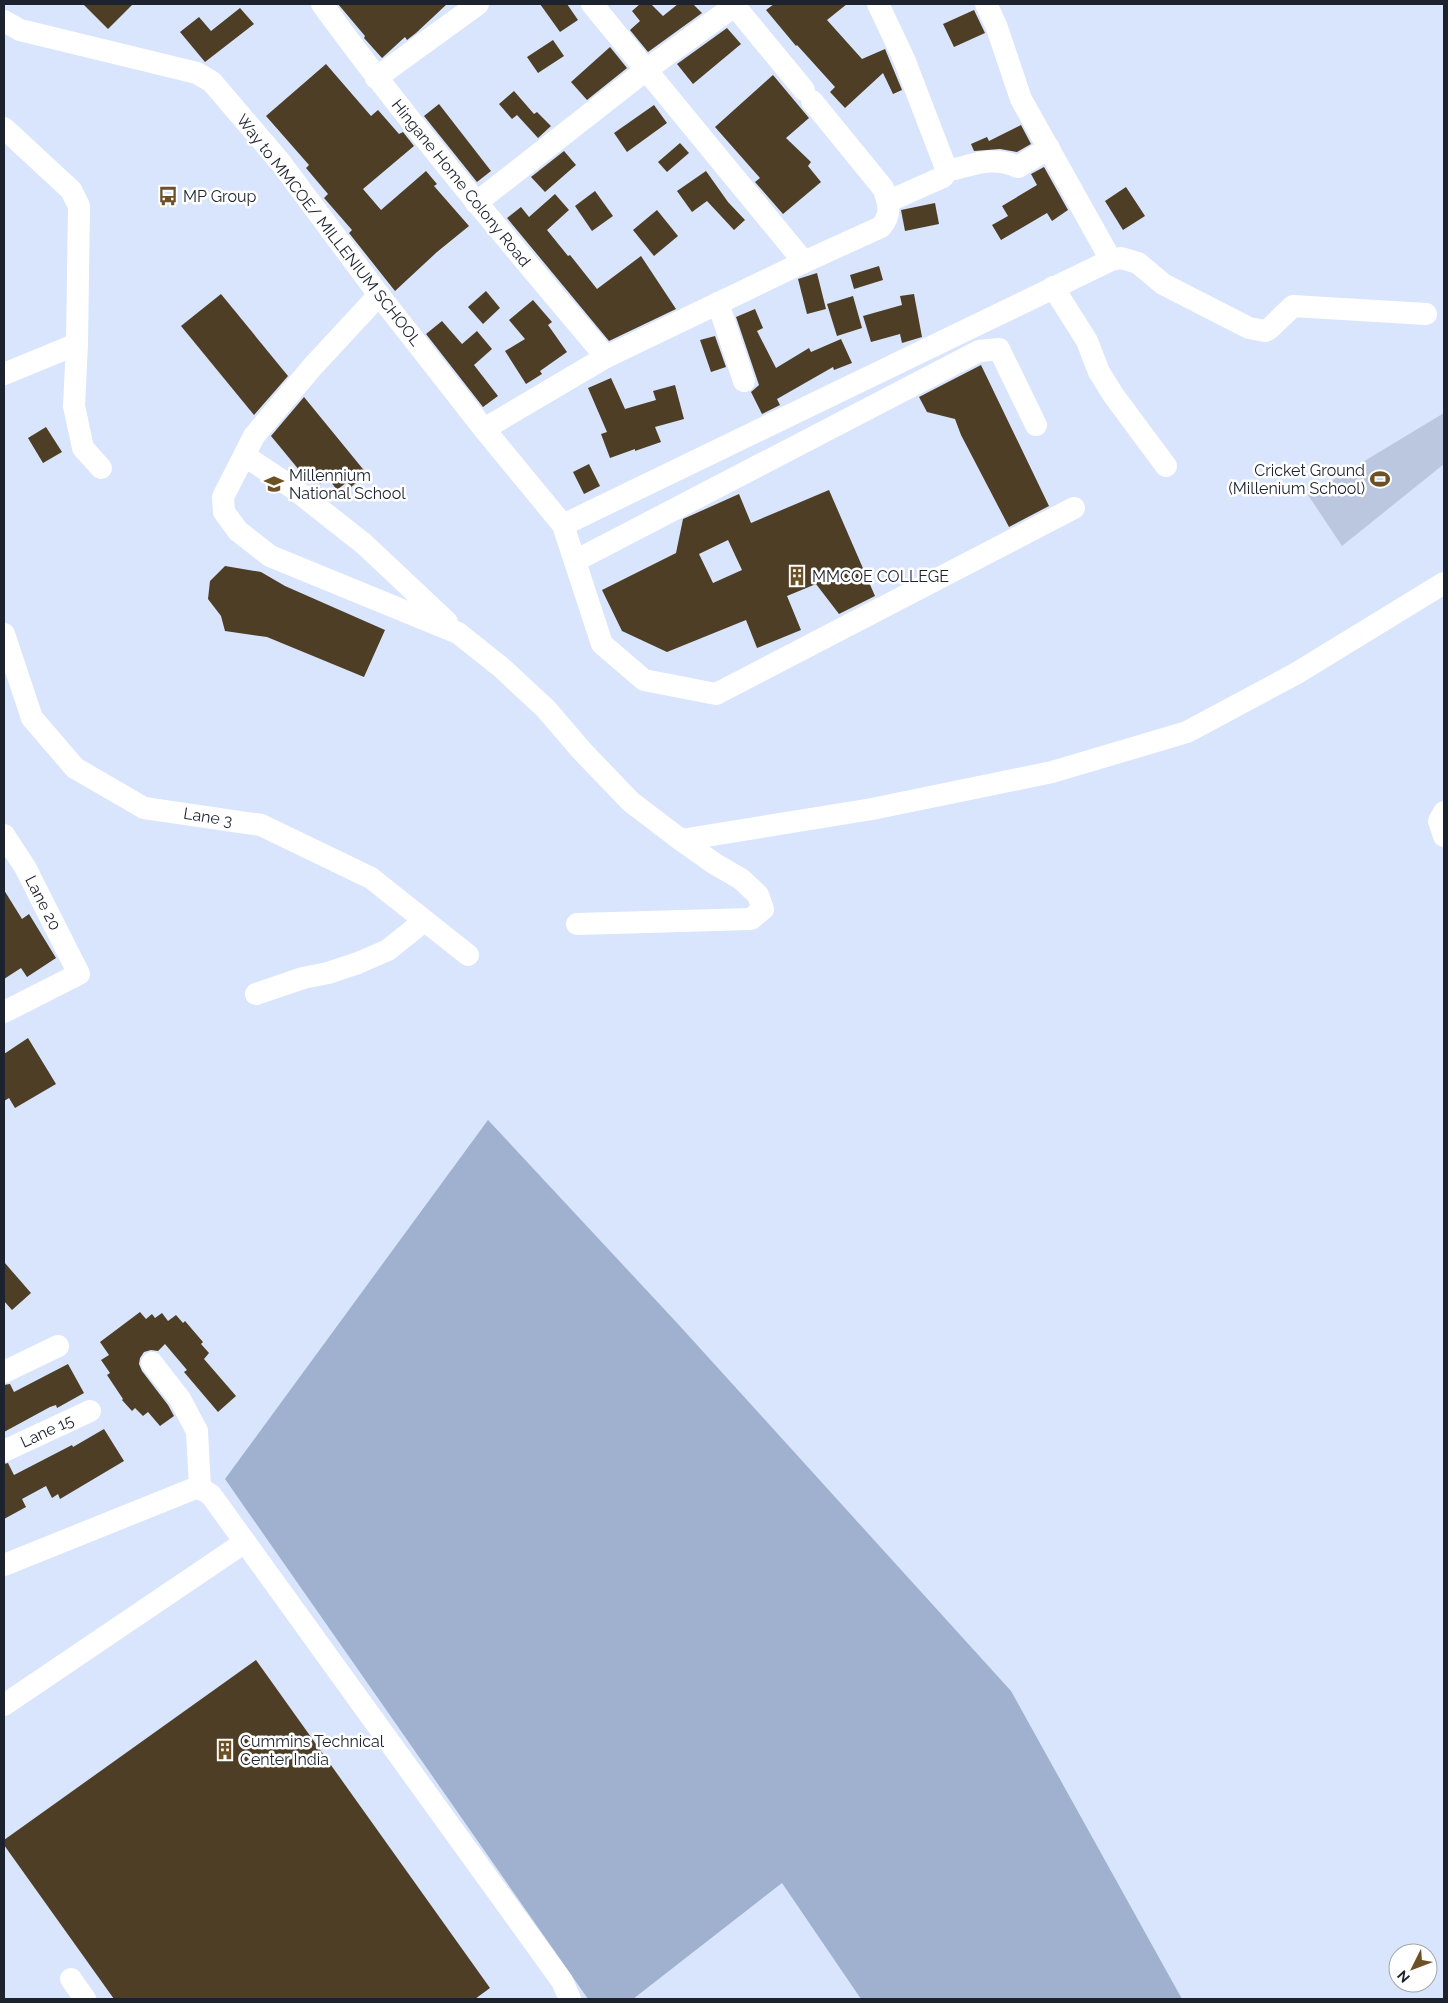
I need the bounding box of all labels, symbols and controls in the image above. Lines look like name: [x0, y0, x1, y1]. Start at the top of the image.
street label: Hingane Home Colony Road: [388, 96, 534, 270]
street label: Way to MMCOE/ MILLENIUM SCHOOL: [233, 110, 426, 350]
bus stop icon: MP Group: [157, 185, 179, 207]
place label: MP Group: [183, 187, 256, 206]
place label: Cricket Ground (Millenium School): [1228, 461, 1365, 498]
place label: Millennium National School: [289, 466, 406, 503]
sports icon: Cricket Ground (Millenium School): [1369, 468, 1391, 490]
school or university icon: Millennium National School: [263, 473, 285, 495]
building icon: MMCOE COLLEGE: [786, 565, 808, 587]
place label: MMCOE COLLEGE: [812, 567, 949, 586]
street label: Lane 3: [182, 804, 234, 830]
street label: Lane 20: [21, 872, 65, 934]
street label: Lane 15: [17, 1410, 77, 1452]
place label: Cummins Technical Center India: [240, 1732, 385, 1769]
building icon: Cummins Technical Center India: [214, 1739, 236, 1761]
north arrow: [1388, 1943, 1438, 1993]
text: N: [1394, 1967, 1413, 1986]

